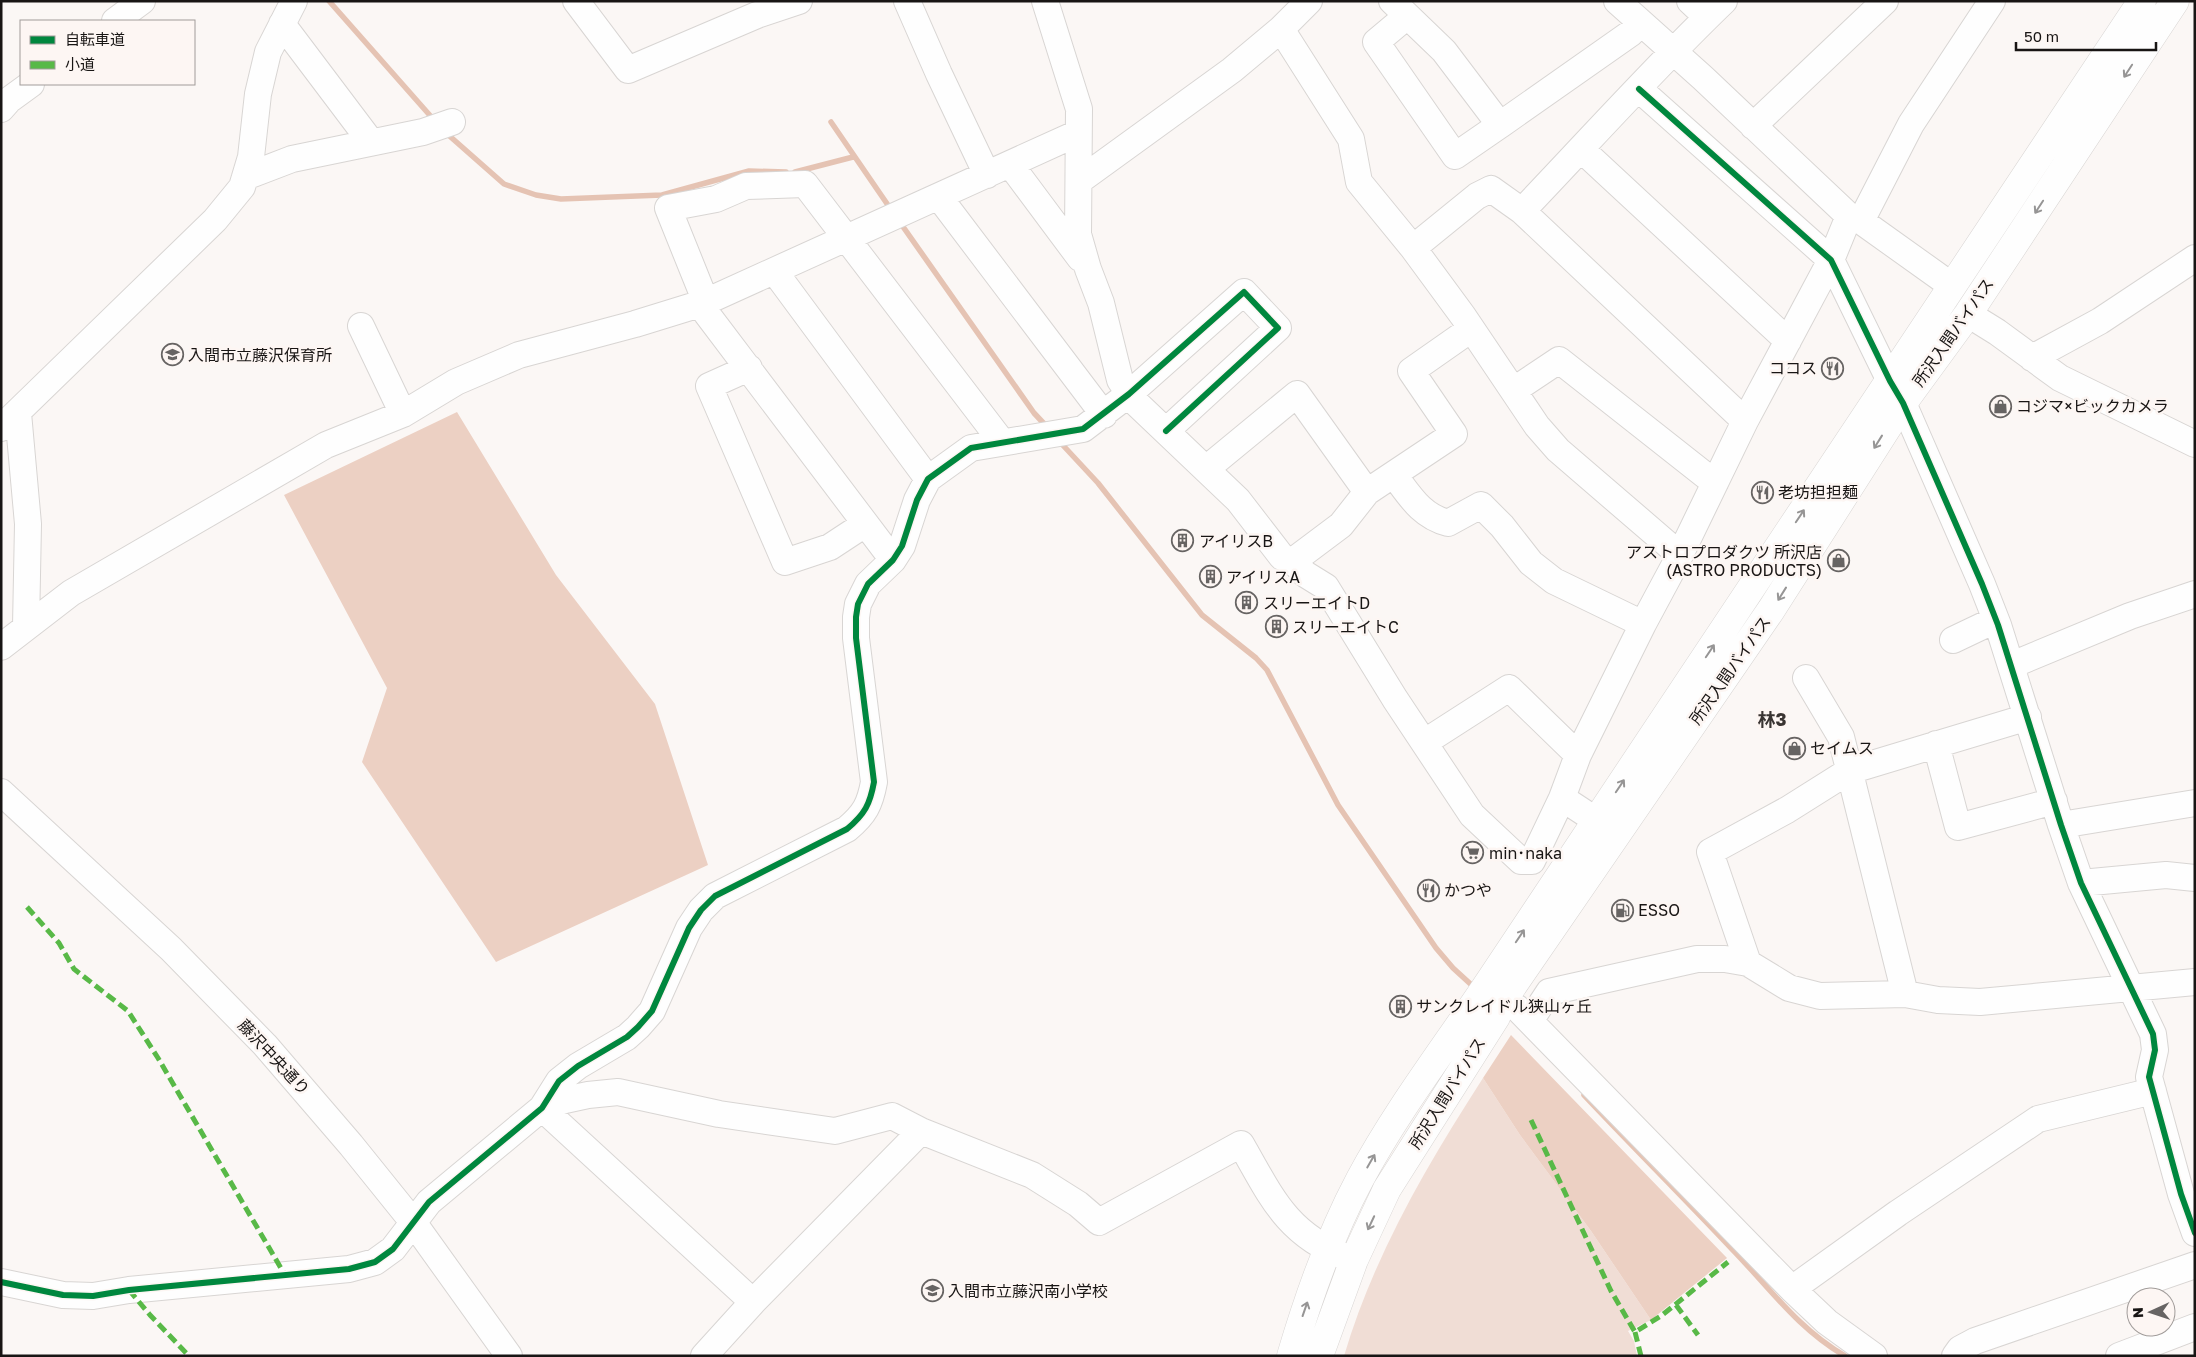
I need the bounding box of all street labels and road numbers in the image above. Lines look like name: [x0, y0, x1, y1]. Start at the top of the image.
street label: 所沢入間バイパス: [1908, 274, 1998, 390]
street label: 所沢入間バイパス: [1685, 612, 1775, 728]
street label: 藤沢中央通り: [234, 1015, 314, 1099]
street label: 所沢入間バイパス: [1405, 1034, 1489, 1152]

